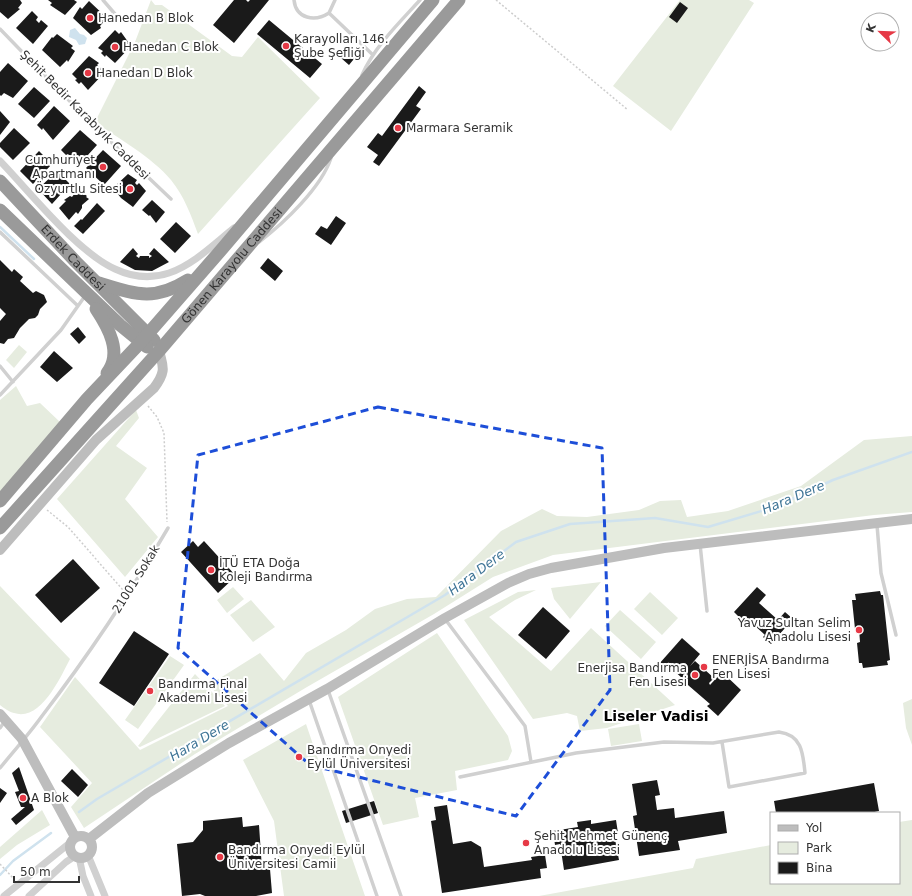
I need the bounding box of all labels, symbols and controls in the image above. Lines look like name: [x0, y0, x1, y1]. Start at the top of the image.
place label: Hanedan B Blok: [98, 11, 194, 25]
north arrow: [860, 12, 900, 52]
marker: Hanedan B Blok: [85, 13, 95, 23]
text: K: [864, 21, 879, 35]
place label: Karayolları 146. Şube Şefliği: [294, 32, 389, 60]
place label: Hanedan C Blok: [123, 40, 219, 54]
marker: Karayolları 146. Şube Şefliği: [281, 41, 291, 51]
marker: Hanedan C Blok: [110, 42, 120, 52]
street label: Şehit Bedir Karabıyık Caddesi: [17, 47, 153, 183]
place label: Hanedan D Blok: [96, 66, 193, 80]
marker: Hanedan D Blok: [83, 68, 93, 78]
place label: Marmara Seramik: [406, 121, 513, 135]
marker: Marmara Seramik: [393, 123, 403, 133]
place label: Cumhuriyet Apartmanı: [25, 153, 95, 181]
marker: Cumhuriyet Apartmanı: [98, 162, 108, 172]
place label: Özyurtlu Sitesi: [35, 180, 122, 196]
marker: Özyurtlu Sitesi: [125, 184, 135, 194]
street label: Gönen Karayolu Caddesi: [179, 205, 285, 326]
street label: Erdek Caddesi: [38, 222, 108, 294]
water label: Hara Dere: [760, 478, 827, 517]
street label: 21001 Sokak: [109, 542, 163, 616]
water label: Hara Dere: [445, 546, 507, 598]
place label: İTÜ ETA Doğa Koleji Bandırma: [219, 554, 313, 584]
marker: İTÜ ETA Doğa Koleji Bandırma: [206, 565, 216, 575]
place label: Yavuz Sultan Selim Anadolu Lisesi: [737, 616, 851, 644]
marker: Yavuz Sultan Selim Anadolu Lisesi: [854, 625, 864, 635]
place label: ENERJİSA Bandırma Fen Lisesi: [712, 652, 829, 681]
place label: Enerjisa Bandırma Fen Lisesi: [578, 661, 687, 689]
marker: ENERJİSA Bandırma Fen Lisesi: [699, 662, 709, 672]
marker: Enerjisa Bandırma Fen Lisesi: [690, 670, 700, 680]
place label: Bandırma Final Akademi Lisesi: [158, 677, 247, 705]
marker: Bandırma Final Akademi Lisesi: [145, 686, 155, 696]
district label: Liseler Vadisi: [603, 708, 709, 724]
water label: Hara Dere: [167, 717, 232, 764]
place label: Bandırma Onyedi Eylül Üniversitesi: [307, 743, 411, 771]
marker: Bandırma Onyedi Eylül Üniversitesi: [294, 752, 304, 762]
place label: A Blok: [31, 791, 69, 805]
marker: A Blok: [18, 793, 28, 803]
legend: [770, 812, 900, 884]
text: Yol: [805, 821, 822, 835]
place label: Şehit Mehmet Günenç Anadolu Lisesi: [534, 829, 668, 857]
marker: Şehit Mehmet Günenç Anadolu Lisesi: [521, 838, 531, 848]
text: Park: [806, 841, 832, 855]
place label: Bandırma Onyedi Eylül Üniversitesi Camii: [228, 843, 365, 871]
marker: Bandırma Onyedi Eylül Üniversitesi Camii: [215, 852, 225, 862]
scale bar: [14, 858, 79, 884]
text: Bina: [806, 861, 833, 875]
text: 50 m: [20, 865, 51, 879]

